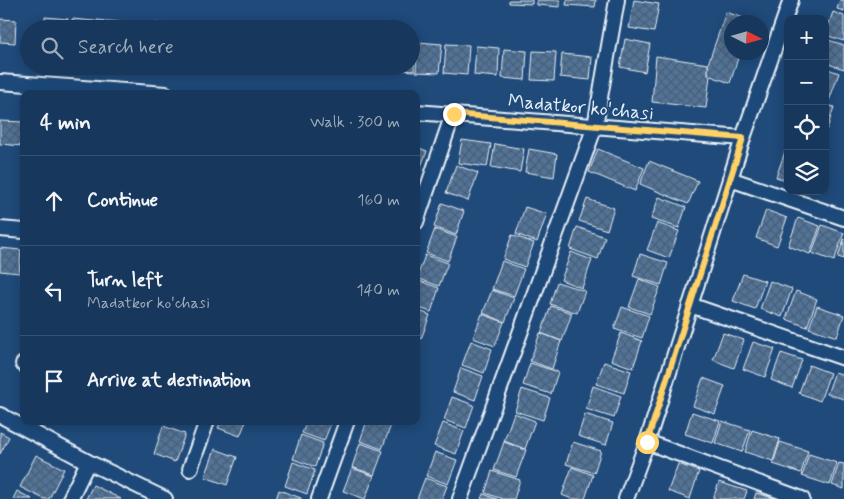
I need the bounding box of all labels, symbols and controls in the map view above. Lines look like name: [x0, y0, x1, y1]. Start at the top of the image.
north arrow: [724, 15, 769, 60]
map controls: [784, 15, 829, 195]
button: +: [784, 15, 829, 60]
search box: [20, 20, 420, 75]
icon: search: [38, 34, 66, 62]
text: Search here: [78, 35, 174, 60]
button: −: [784, 60, 829, 105]
street label: Madatkor ko'chasi: [507, 89, 655, 126]
route end: [443, 103, 466, 126]
button: locate: [784, 105, 829, 150]
text: 4 min: [40, 109, 91, 137]
text: Walk · 300 m: [310, 112, 400, 133]
button: layers: [784, 150, 829, 195]
icon: ahead: [40, 187, 68, 215]
text: Continue: [87, 188, 158, 213]
text: 160 m: [357, 190, 400, 211]
text: Turn left: [87, 268, 163, 293]
icon: left: [40, 277, 68, 305]
text: 140 m: [356, 280, 400, 301]
text: Madatkor ko'chasi: [87, 293, 210, 314]
icon: arrive: [40, 367, 68, 395]
text: Arrive at destination: [87, 368, 251, 393]
route start: [636, 431, 659, 454]

